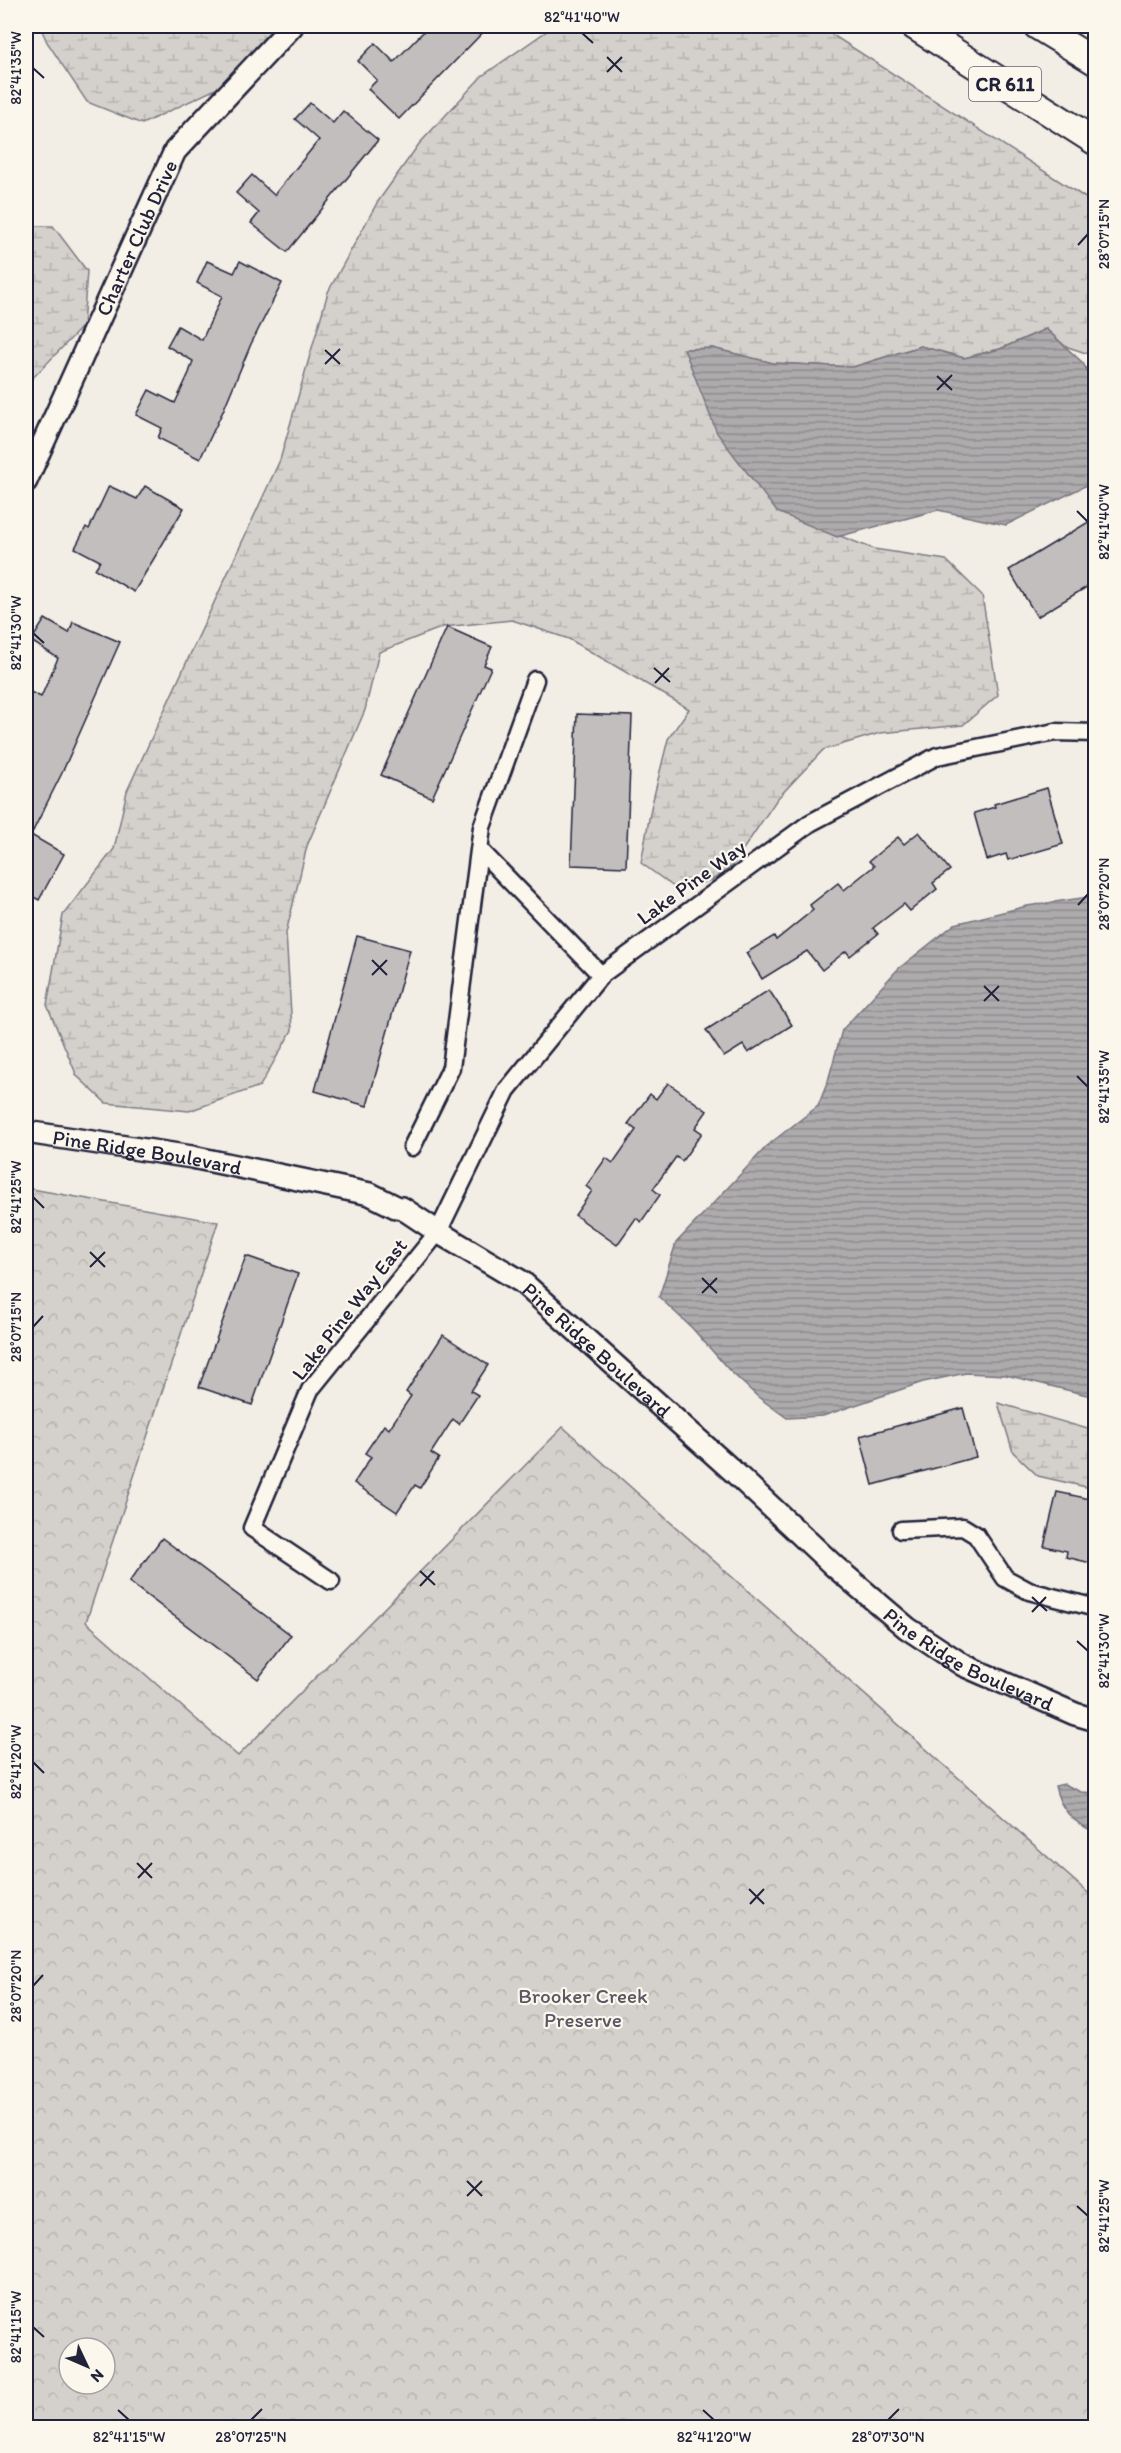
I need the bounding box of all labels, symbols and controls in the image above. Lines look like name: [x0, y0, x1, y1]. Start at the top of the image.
text: 82°41'40"W: [544, 8, 620, 26]
text: 82°41'35"W: [7, 31, 25, 105]
road number: CR 611: [969, 67, 1041, 101]
street label: Charter Club Drive: [90, 156, 182, 319]
text: 28°07'15"N: [1095, 199, 1113, 269]
text: 82°41'40"W: [1095, 484, 1113, 560]
text: 82°41'30"W: [7, 595, 25, 671]
street label: Lake Pine Way: [632, 834, 750, 930]
text: 28°07'20"N: [1095, 858, 1113, 930]
text: 82°41'35"W: [1095, 1050, 1113, 1124]
street label: Pine Ridge Boulevard: [51, 1124, 245, 1180]
text: 82°41'25"W: [7, 1160, 25, 1234]
street label: Lake Pine Way East: [286, 1233, 412, 1385]
street label: Pine Ridge Boulevard: [518, 1276, 677, 1423]
text: 28°07'15"N: [7, 1292, 25, 1362]
street label: Pine Ridge Boulevard: [879, 1602, 1058, 1716]
text: 82°41'30"W: [1095, 1613, 1113, 1689]
text: 82°41'20"W: [7, 1724, 25, 1799]
text: 28°07'20"N: [7, 1950, 25, 2022]
park label: Brooker Creek Preserve: [518, 1983, 648, 2032]
text: 82°41'25"W: [1095, 2179, 1113, 2253]
text: 82°41'15"W: [7, 2291, 25, 2363]
north arrow: [57, 2336, 117, 2396]
text: N: [87, 2366, 108, 2387]
text: 82°41'15"W: [93, 2428, 165, 2446]
text: 28°07'25"N: [215, 2428, 287, 2446]
text: 82°41'20"W: [677, 2428, 752, 2446]
text: 28°07'30"N: [851, 2428, 925, 2446]

